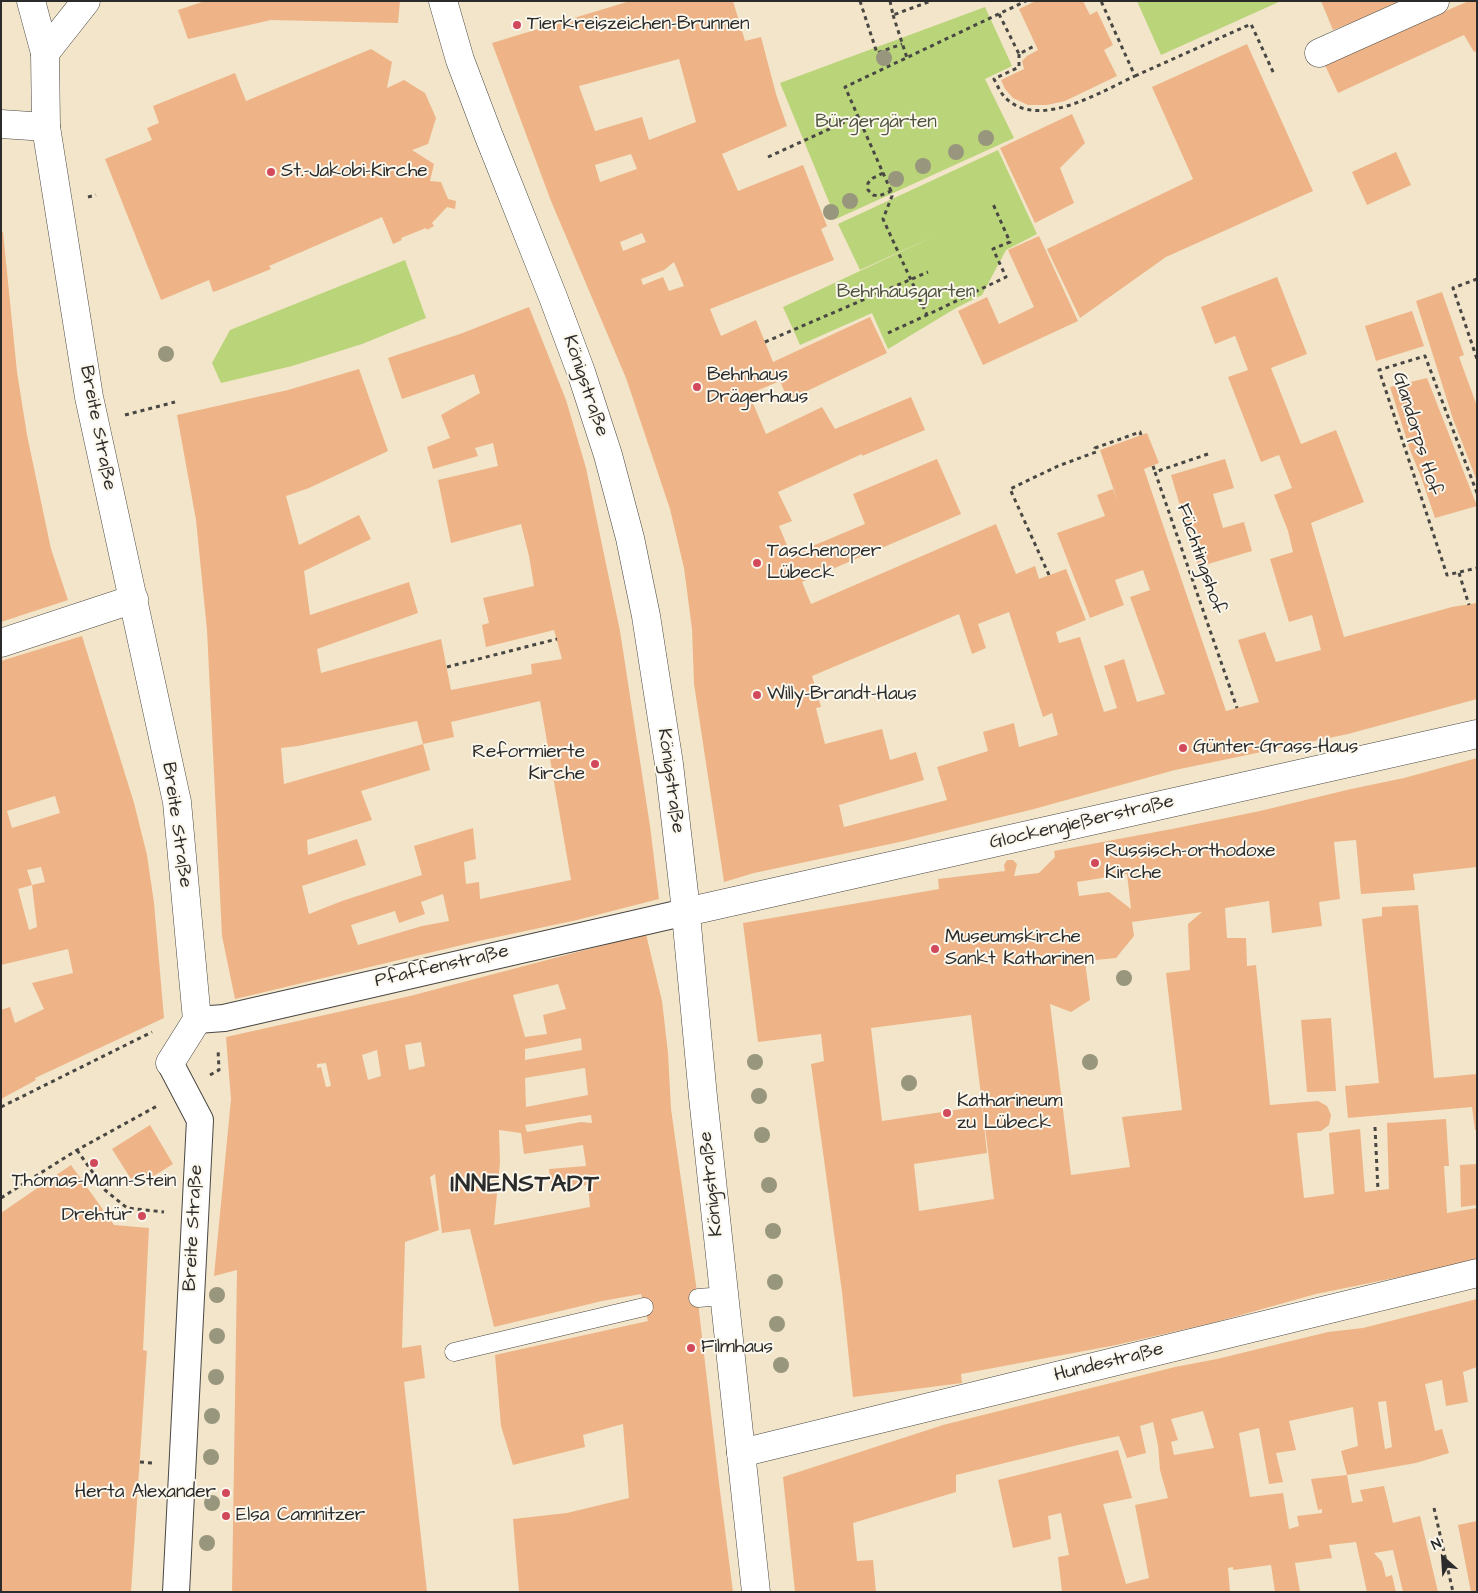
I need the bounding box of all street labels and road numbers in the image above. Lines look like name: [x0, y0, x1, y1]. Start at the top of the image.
street label: Königstraße: [557, 332, 613, 440]
street label: Breite Straße: [74, 364, 120, 492]
street label: Glandorps Hof: [1386, 370, 1446, 498]
street label: Füchtingshof: [1171, 501, 1229, 617]
street label: Königstraße: [651, 727, 689, 835]
street label: Breite Straße: [156, 761, 196, 889]
street label: Glockengießerstraße: [988, 791, 1176, 855]
street label: Pfaffenstraße: [373, 941, 511, 993]
street label: Königstraße: [695, 1130, 729, 1238]
street label: Breite Straße: [179, 1164, 209, 1292]
street label: Hundestraße: [1052, 1338, 1166, 1388]

